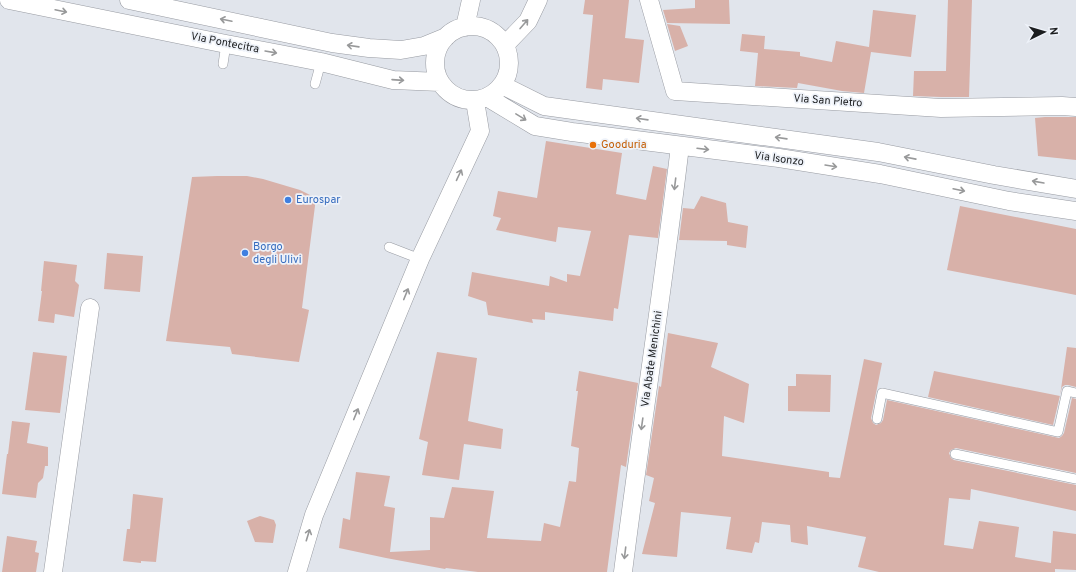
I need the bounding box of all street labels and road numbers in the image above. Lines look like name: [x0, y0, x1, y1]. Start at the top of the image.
street label: Via Pontecitra: [190, 30, 261, 57]
street label: Via San Pietro: [793, 92, 863, 110]
street label: Via Isonzo: [753, 149, 805, 169]
street label: Via Abate Menichini: [638, 310, 666, 408]

